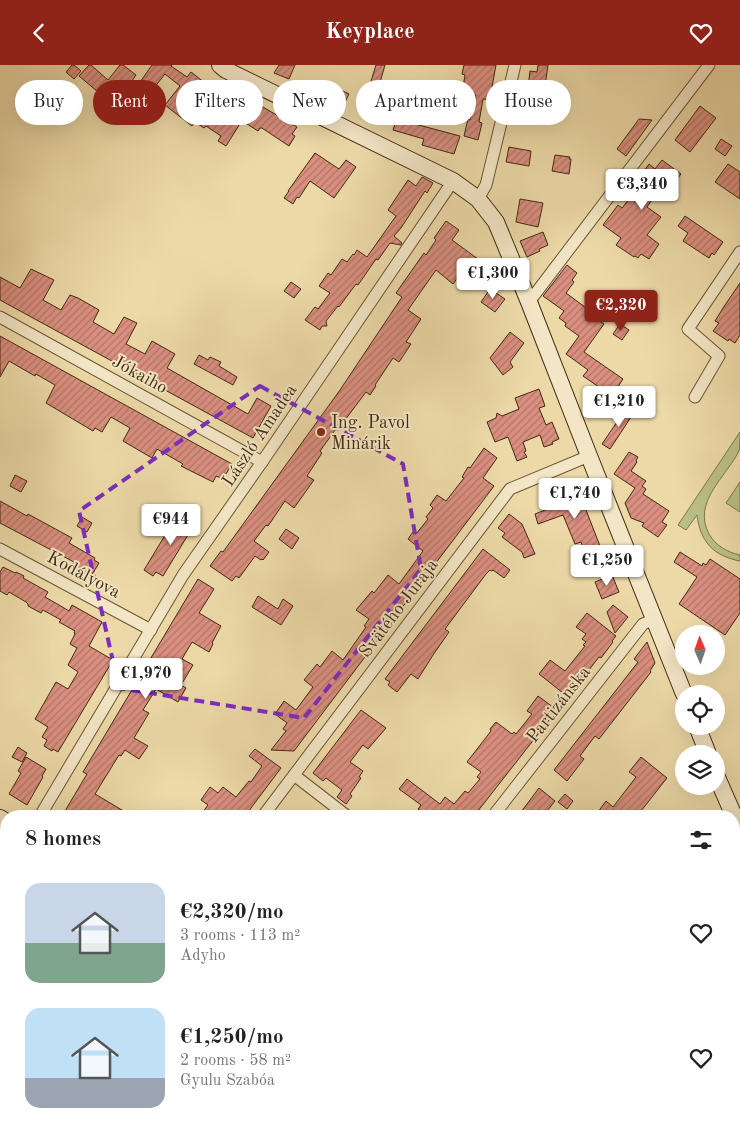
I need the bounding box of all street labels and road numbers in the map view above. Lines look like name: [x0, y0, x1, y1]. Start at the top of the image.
street label: Jókaiho: [109, 352, 170, 397]
street label: László Amadea: [219, 381, 301, 490]
street label: Kodályova: [44, 548, 123, 602]
street label: Svätého Juraja: [356, 556, 442, 661]
street label: Partizánska: [524, 663, 594, 746]

